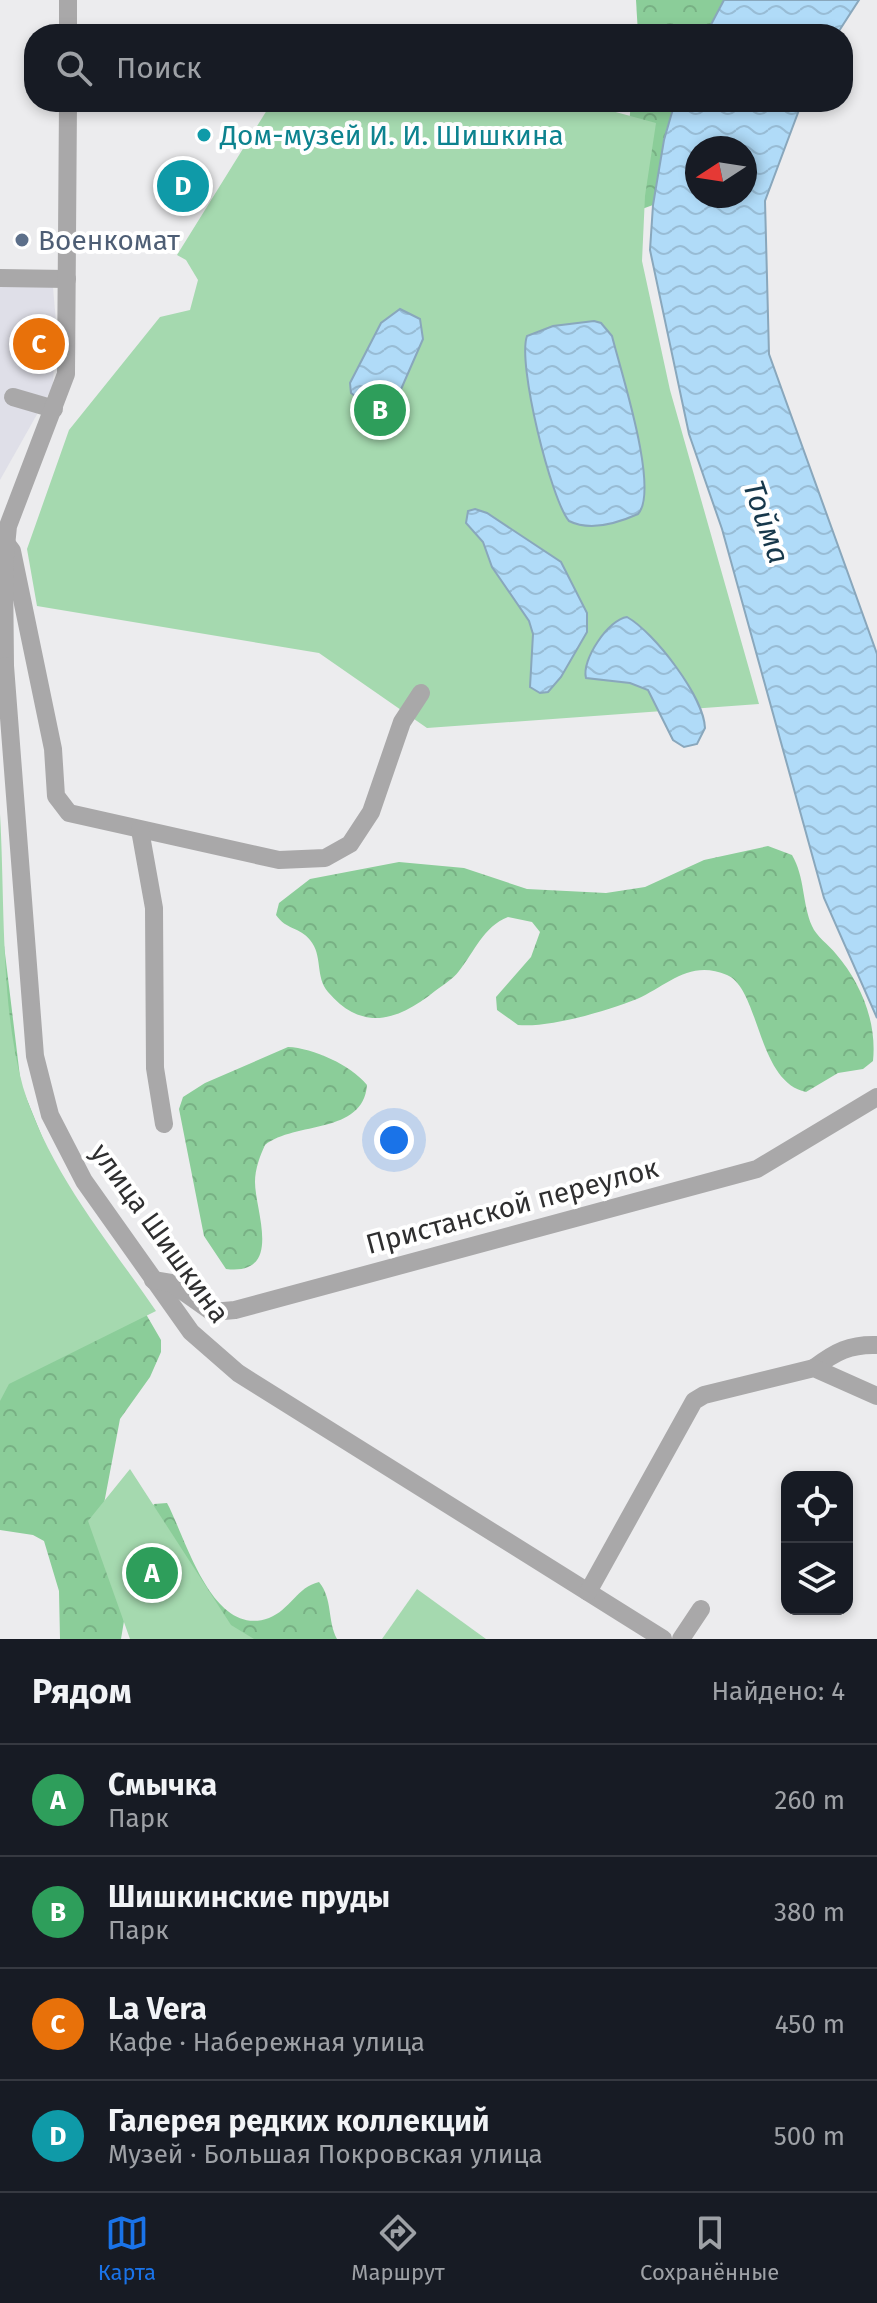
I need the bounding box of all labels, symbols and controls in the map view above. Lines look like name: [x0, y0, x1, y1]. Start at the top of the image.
search box: [24, 24, 853, 112]
icon: search: [52, 46, 96, 90]
text: Поиск: [116, 50, 202, 86]
place label: Дом-музей И. И. Шишкина: [219, 119, 564, 152]
marker: Дом-музей И. И. Шишкина: [195, 126, 213, 144]
north arrow: [685, 136, 757, 208]
pin: D: [157, 156, 209, 216]
place label: Военкомат: [38, 224, 180, 257]
marker: Военкомат: [13, 231, 31, 249]
pin: C: [13, 314, 65, 374]
pin: B: [354, 380, 406, 440]
water label: Тойма: [735, 476, 797, 568]
your location: [374, 1120, 414, 1160]
street label: улица Шишкина: [84, 1137, 236, 1329]
street label: Пристанской переулок: [362, 1151, 662, 1261]
map controls: [781, 1471, 853, 1615]
button: locate: [781, 1471, 853, 1543]
pin: A: [126, 1543, 178, 1603]
button: layers: [781, 1543, 853, 1615]
text: Рядом: [32, 1671, 131, 1712]
text: Найдено: 4: [711, 1676, 845, 1707]
text: Смычка: [108, 1767, 217, 1803]
text: A: [50, 1785, 66, 1816]
text: 260 m: [775, 1785, 845, 1816]
text: Парк: [108, 1803, 169, 1834]
text: Шишкинские пруды: [108, 1879, 390, 1915]
text: B: [50, 1897, 66, 1928]
text: 380 m: [774, 1897, 845, 1928]
text: Парк: [108, 1915, 169, 1946]
text: La Vera: [108, 1991, 207, 2027]
text: C: [51, 2009, 65, 2040]
text: 450 m: [775, 2009, 845, 2040]
text: Кафе · Набережная улица: [108, 2027, 425, 2058]
text: Галерея редких коллекций: [108, 2103, 490, 2139]
text: D: [50, 2121, 66, 2152]
text: 500 m: [774, 2121, 845, 2152]
text: Музей · Большая Покровская улица: [108, 2139, 543, 2170]
tab: Карта: [98, 2211, 156, 2286]
tab: Маршрут: [351, 2211, 445, 2286]
tab: Сохранённые: [640, 2211, 779, 2286]

